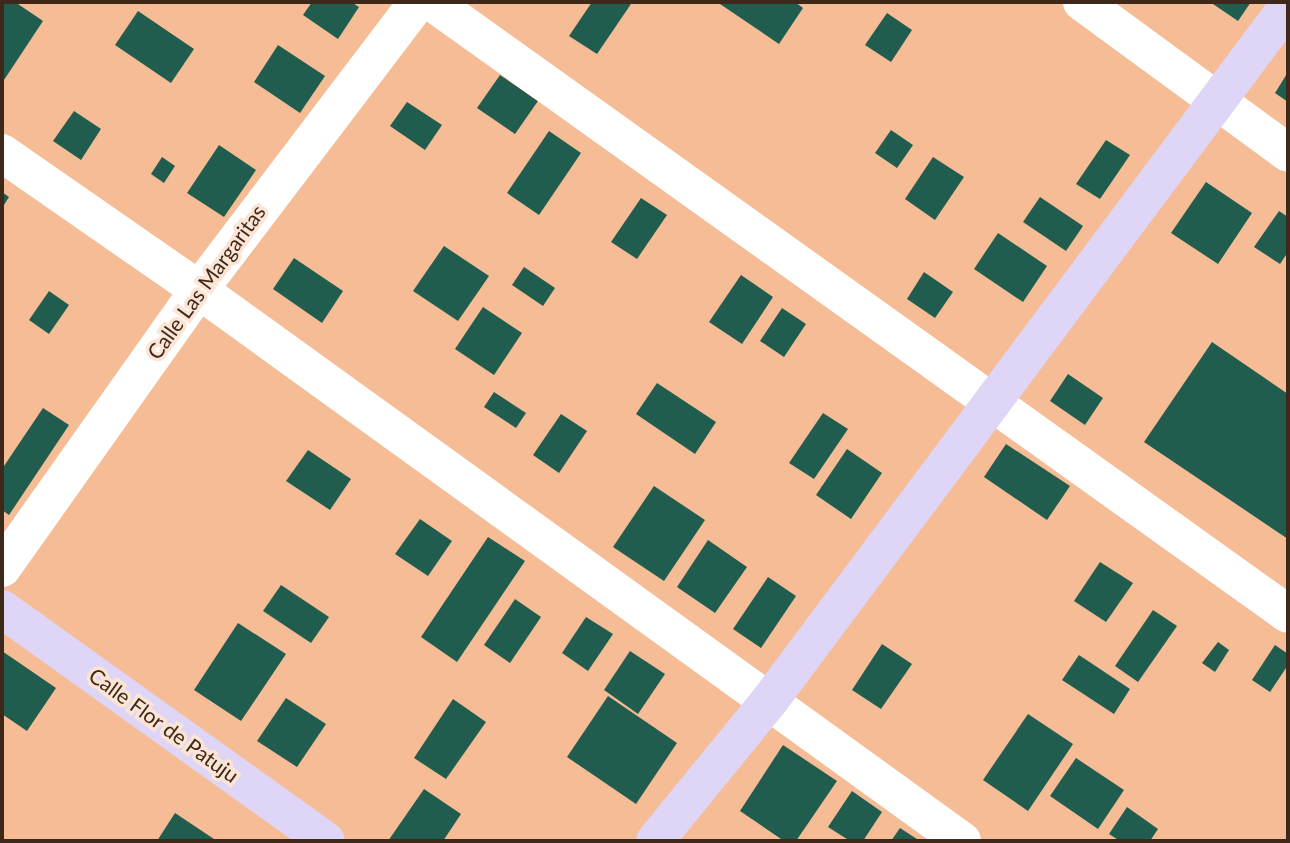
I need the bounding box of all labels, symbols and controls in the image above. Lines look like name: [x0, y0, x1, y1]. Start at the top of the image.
street label: Calle Las Margaritas: [142, 200, 270, 364]
street label: Calle Flor de Patuju: [84, 662, 244, 788]

